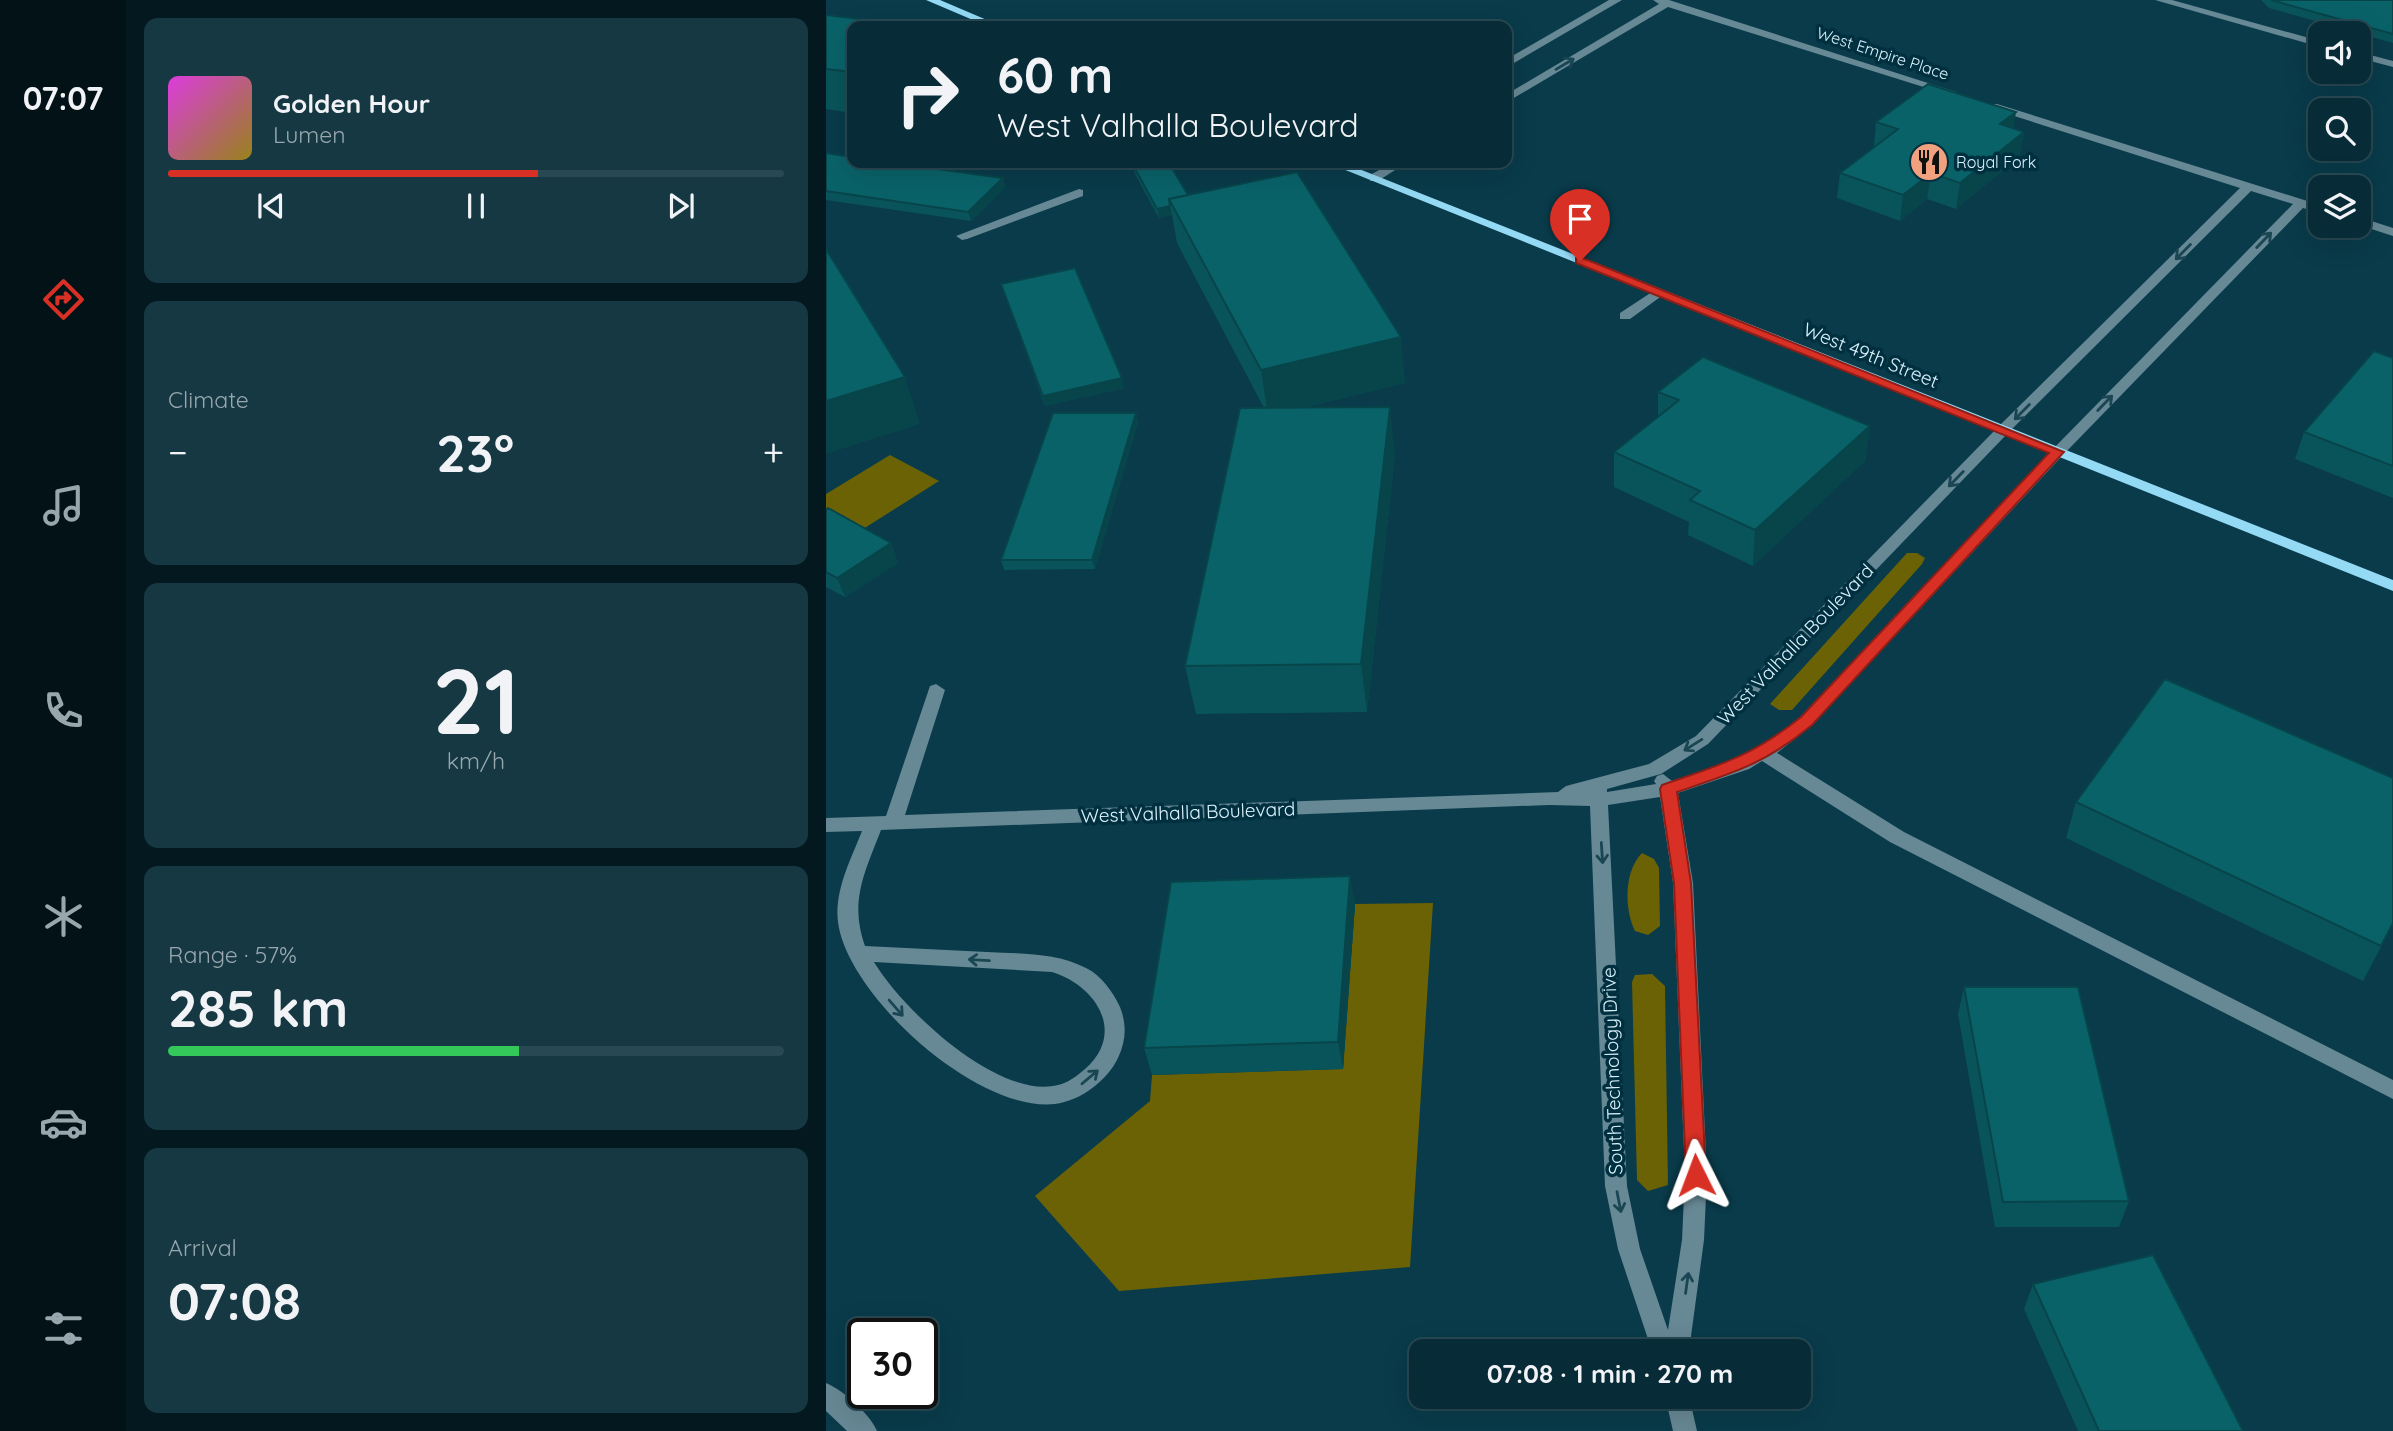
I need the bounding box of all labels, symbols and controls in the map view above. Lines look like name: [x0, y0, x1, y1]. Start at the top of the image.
map controls: [2308, 21, 2371, 238]
button: sound: [2308, 21, 2371, 84]
street label: West Empire Place: [1814, 22, 1952, 84]
text: 60 m: [997, 44, 1113, 105]
icon: right: [882, 49, 973, 140]
one-way arrow: [1555, 57, 1575, 71]
text: 07:07: [23, 78, 103, 118]
text: Golden Hour: [273, 87, 430, 120]
button: search: [2308, 98, 2371, 161]
text: West Valhalla Boulevard: [997, 105, 1359, 145]
text: Lumen: [273, 120, 346, 149]
restaurant icon: Royal Fork: [1908, 141, 1950, 183]
place label: Royal Fork: [1956, 152, 2036, 172]
button: layers: [2308, 175, 2371, 238]
icon: previous: [252, 187, 290, 225]
icon: pause: [457, 187, 495, 225]
icon: next: [662, 187, 700, 225]
pin: [1550, 189, 1610, 261]
icon: arrive: [1561, 200, 1599, 238]
one-way arrow: [2256, 232, 2273, 249]
one-way arrow: [2175, 243, 2192, 260]
icon: directions: [39, 275, 88, 324]
street label: West 49th Street: [1800, 317, 1942, 393]
text: Climate: [168, 385, 249, 414]
one-way arrow: [2097, 395, 2114, 412]
one-way arrow: [2013, 404, 2030, 421]
text: 23°: [436, 420, 514, 485]
text: −: [168, 428, 188, 476]
text: +: [763, 428, 784, 476]
one-way arrow: [1947, 470, 1964, 487]
icon: music: [39, 481, 88, 530]
street label: West Valhalla Boulevard: [1712, 558, 1878, 730]
text: 21: [432, 643, 520, 757]
icon: phone: [39, 686, 88, 735]
one-way arrow: [1684, 738, 1703, 753]
text: km/h: [447, 746, 505, 775]
street label: West Valhalla Boulevard: [1080, 796, 1296, 828]
one-way arrow: [1596, 841, 1609, 864]
icon: climate: [39, 892, 88, 941]
text: Range · 57%: [168, 940, 297, 969]
one-way arrow: [968, 953, 991, 966]
street label: South Technology Drive: [1596, 967, 1628, 1175]
text: 285 km: [168, 975, 348, 1040]
one-way arrow: [888, 999, 904, 1017]
one-way arrow: [1081, 1069, 1099, 1085]
icon: car: [39, 1098, 88, 1147]
position arrow: [1659, 1138, 1733, 1212]
one-way arrow: [1613, 1190, 1627, 1213]
text: Arrival: [168, 1233, 237, 1262]
text: 07:08: [168, 1268, 301, 1333]
one-way arrow: [1680, 1273, 1693, 1295]
icon: filters: [39, 1304, 88, 1353]
speed limit sign: 30: [847, 1318, 938, 1409]
text: 07:08 · 1 min · 270 m: [1487, 1357, 1733, 1390]

